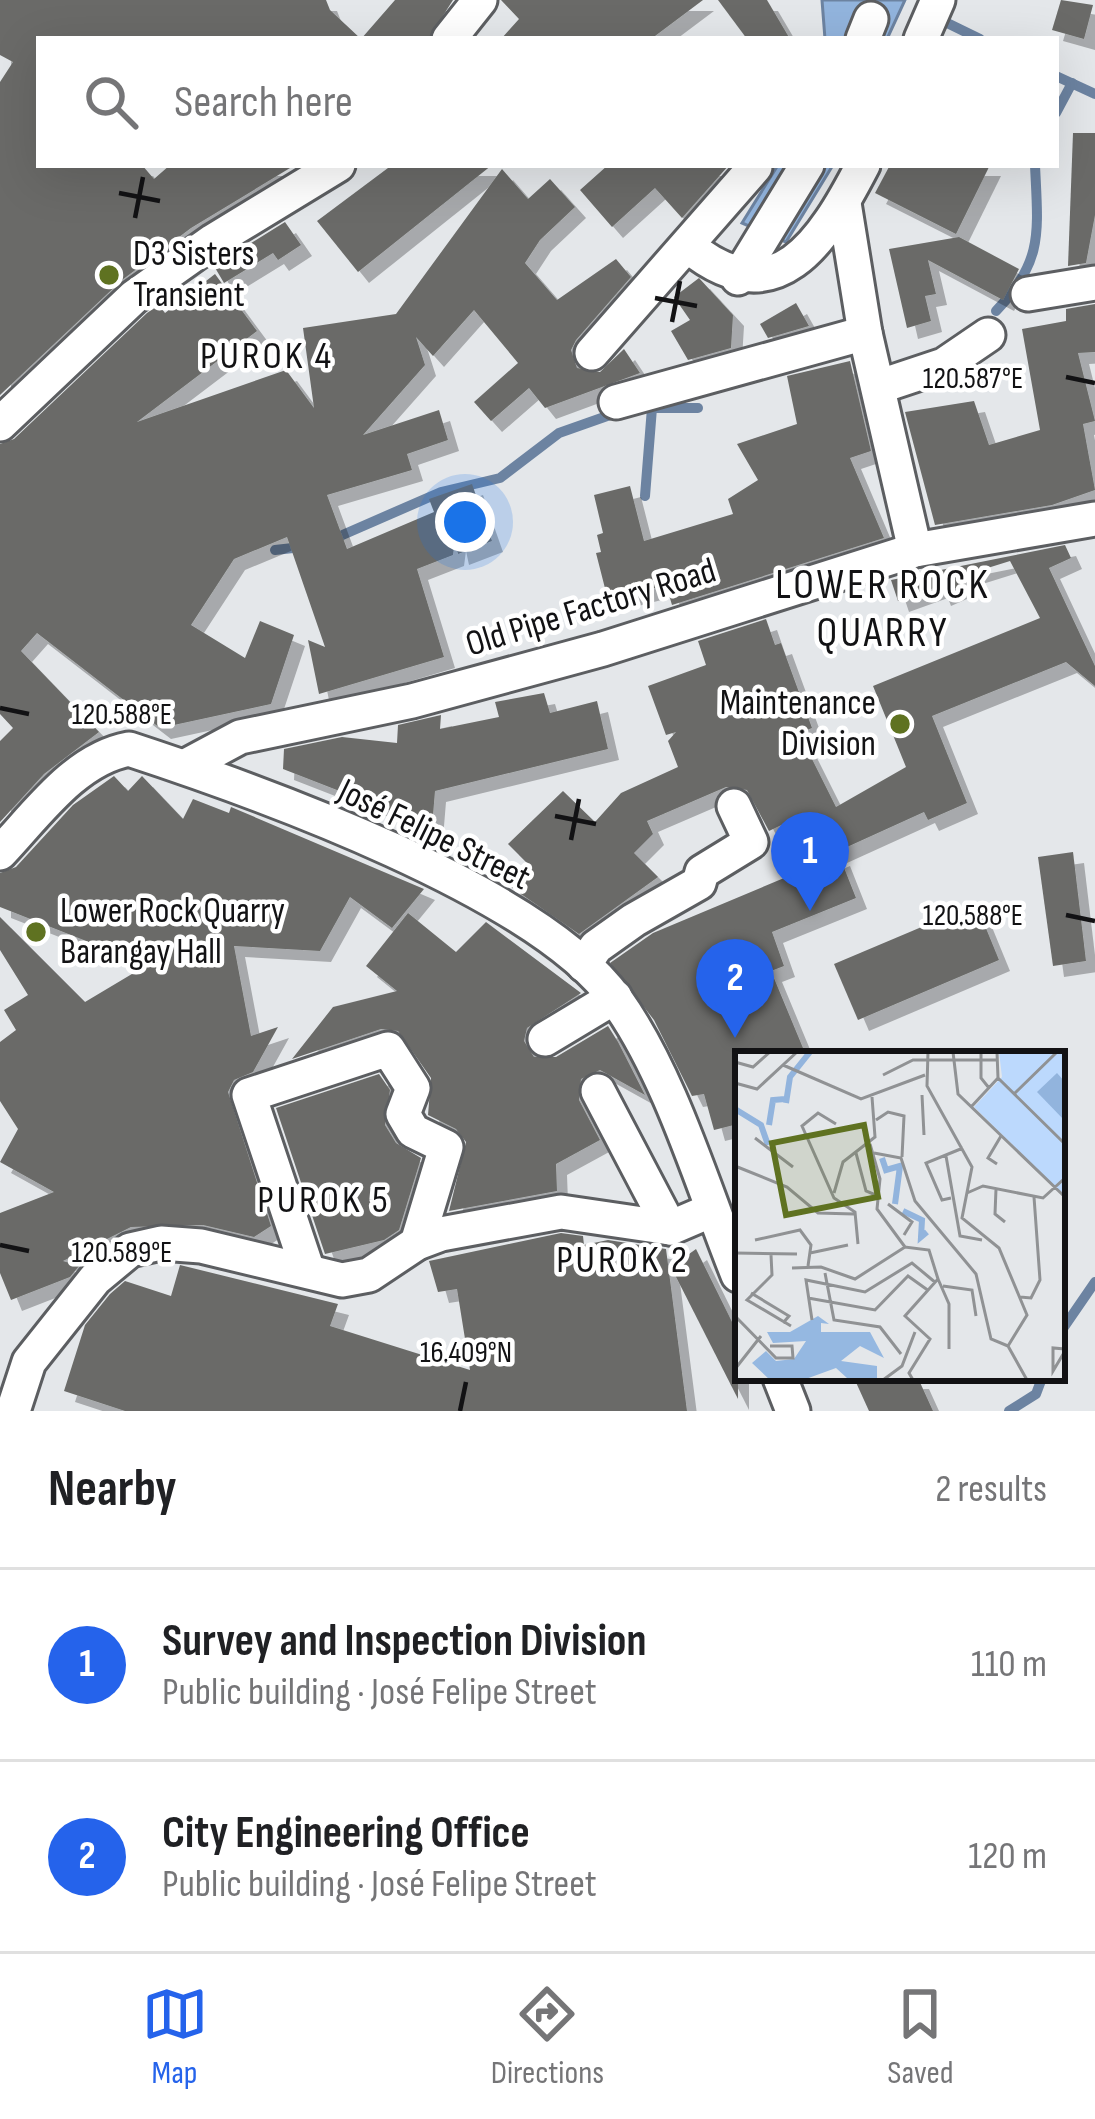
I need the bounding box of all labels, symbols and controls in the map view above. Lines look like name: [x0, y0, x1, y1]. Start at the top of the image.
search box: [36, 36, 1059, 168]
icon: search: [78, 69, 144, 135]
text: Search here: [174, 75, 353, 130]
place label: D3 Sisters Transient: [133, 233, 254, 317]
marker: D3 Sisters Transient: [96, 262, 122, 288]
district label: PUROK 4: [200, 333, 334, 380]
text: 120.587°E: [923, 361, 1023, 397]
your location: [435, 492, 495, 552]
street label: Old Pipe Factory Road: [461, 550, 721, 666]
district label: LOWER ROCK QUARRY: [775, 560, 991, 659]
place label: Maintenance Division: [720, 682, 876, 766]
text: 120.588°E: [72, 697, 172, 733]
marker: Maintenance Division: [887, 711, 913, 737]
street label: José Felipe Street: [330, 770, 537, 900]
pin: 1: [771, 812, 849, 911]
place label: Lower Rock Quarry Barangay Hall: [60, 890, 285, 974]
text: 120.588°E: [923, 898, 1023, 934]
marker: Lower Rock Quarry Barangay Hall: [23, 919, 49, 945]
pin: 2: [696, 939, 774, 1038]
inset map: [735, 1051, 1065, 1381]
district label: PUROK 5: [257, 1177, 391, 1224]
text: 120.589°E: [72, 1235, 172, 1271]
district label: PUROK 2: [556, 1237, 690, 1284]
text: 16.409°N: [420, 1335, 512, 1371]
text: Nearby: [48, 1459, 177, 1520]
text: 2 results: [935, 1466, 1047, 1513]
text: Survey and Inspection Division: [162, 1614, 646, 1669]
text: 1: [79, 1641, 95, 1688]
text: 110 m: [971, 1641, 1047, 1688]
text: Public building · José Felipe Street: [162, 1669, 597, 1716]
text: City Engineering Office: [162, 1806, 530, 1861]
text: 2: [78, 1833, 96, 1880]
text: 120 m: [968, 1833, 1047, 1880]
text: Public building · José Felipe Street: [162, 1861, 597, 1908]
tab: Map: [142, 1981, 208, 2093]
tab: Directions: [491, 1981, 604, 2093]
tab: Saved: [887, 1981, 953, 2093]

